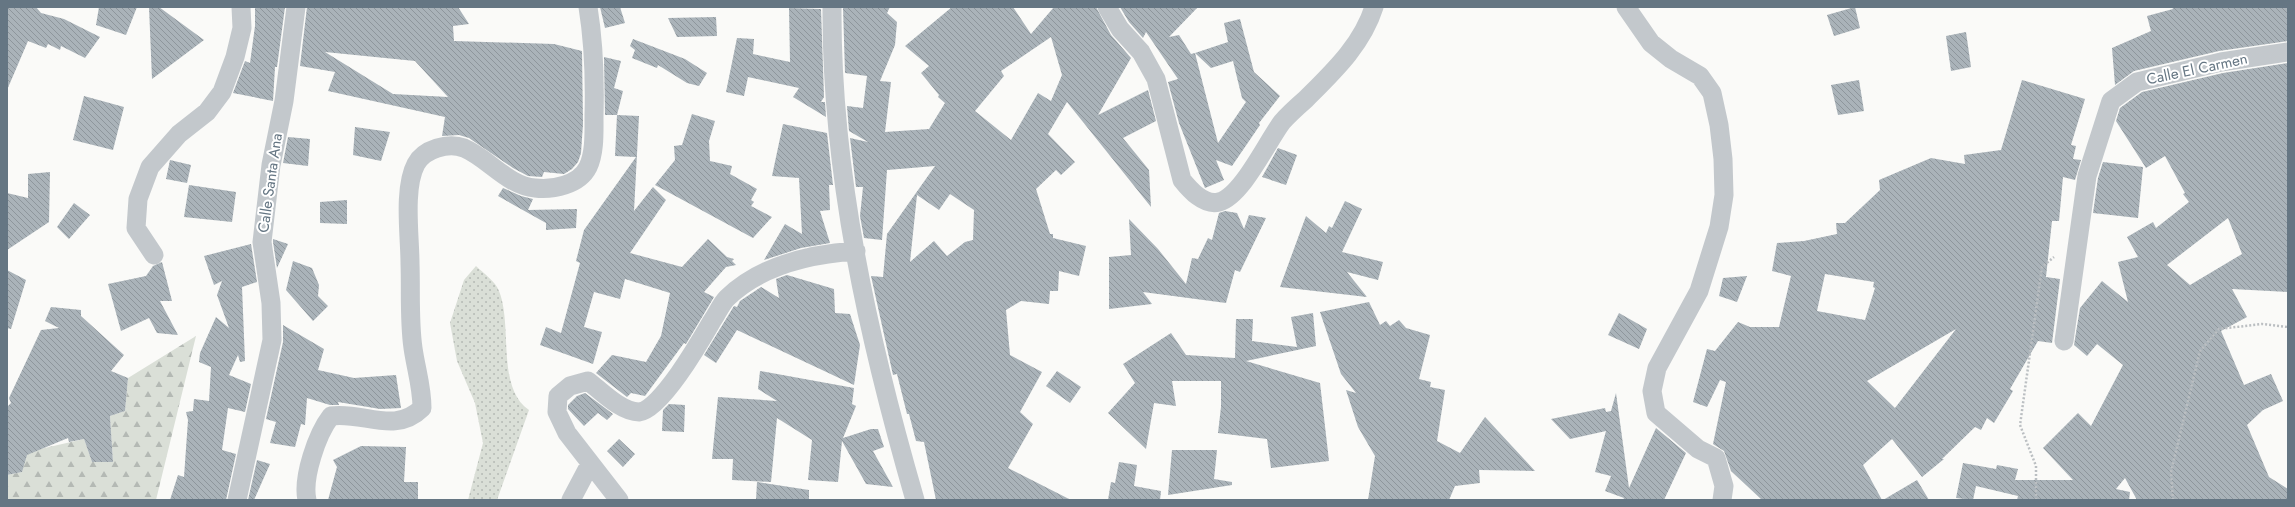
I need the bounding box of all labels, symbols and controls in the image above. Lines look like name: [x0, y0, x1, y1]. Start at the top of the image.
street label: Calle El Carmen: [2144, 48, 2250, 90]
street label: Calle Santa Ana: [252, 132, 288, 234]

